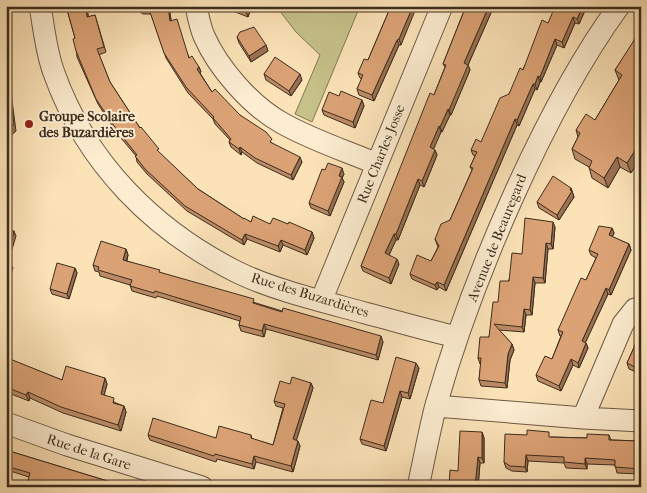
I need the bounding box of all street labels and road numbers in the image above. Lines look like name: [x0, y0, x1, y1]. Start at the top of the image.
street label: Rue Charles Josse: [353, 102, 409, 206]
street label: Avenue de Beauregard: [463, 171, 531, 305]
street label: Rue des Buzardières: [249, 269, 371, 321]
street label: Rue de la Gare: [45, 430, 133, 474]

